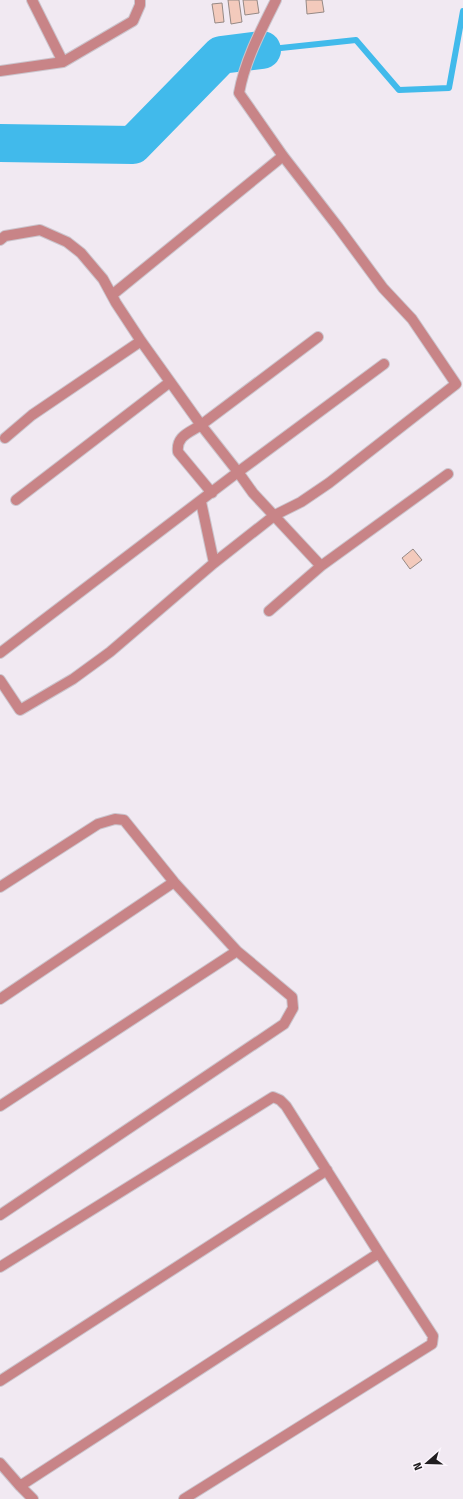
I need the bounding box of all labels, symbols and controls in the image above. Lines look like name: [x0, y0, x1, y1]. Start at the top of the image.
north arrow: [407, 1443, 447, 1483]
text: N: [411, 1461, 425, 1472]

